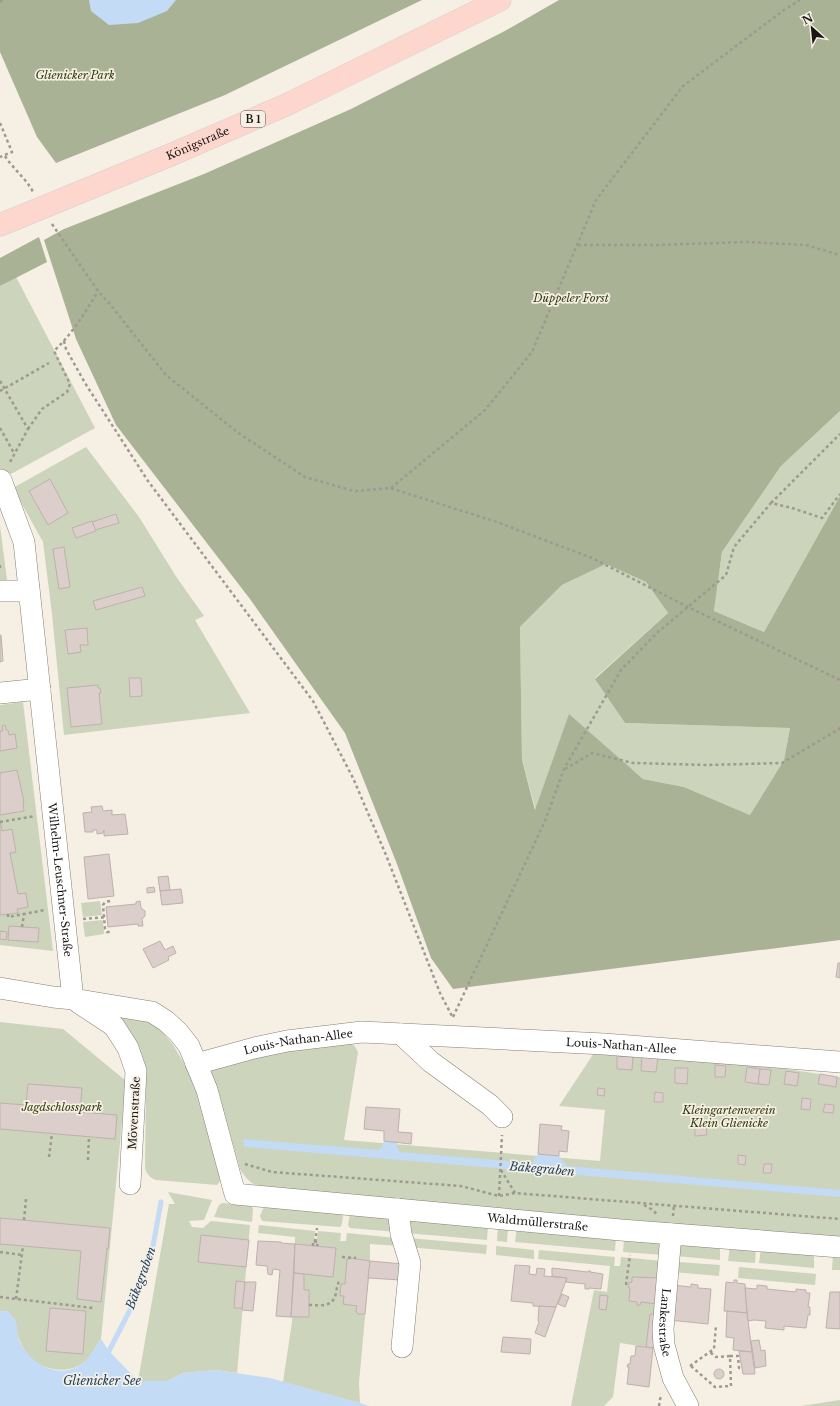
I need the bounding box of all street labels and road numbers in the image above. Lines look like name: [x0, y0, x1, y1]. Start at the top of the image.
road number: B 1: [241, 111, 265, 127]
street label: Königstraße: [164, 123, 232, 163]
street label: Wilhelm-Leuschner-Straße: [45, 801, 75, 958]
street label: Louis-Nathan-Allee: [242, 1026, 354, 1058]
street label: Louis-Nathan-Allee: [566, 1035, 677, 1056]
street label: Mövenstraße: [125, 1076, 143, 1150]
street label: Waldmüllerstraße: [486, 1210, 589, 1234]
street label: Lankestraße: [656, 1288, 674, 1358]

